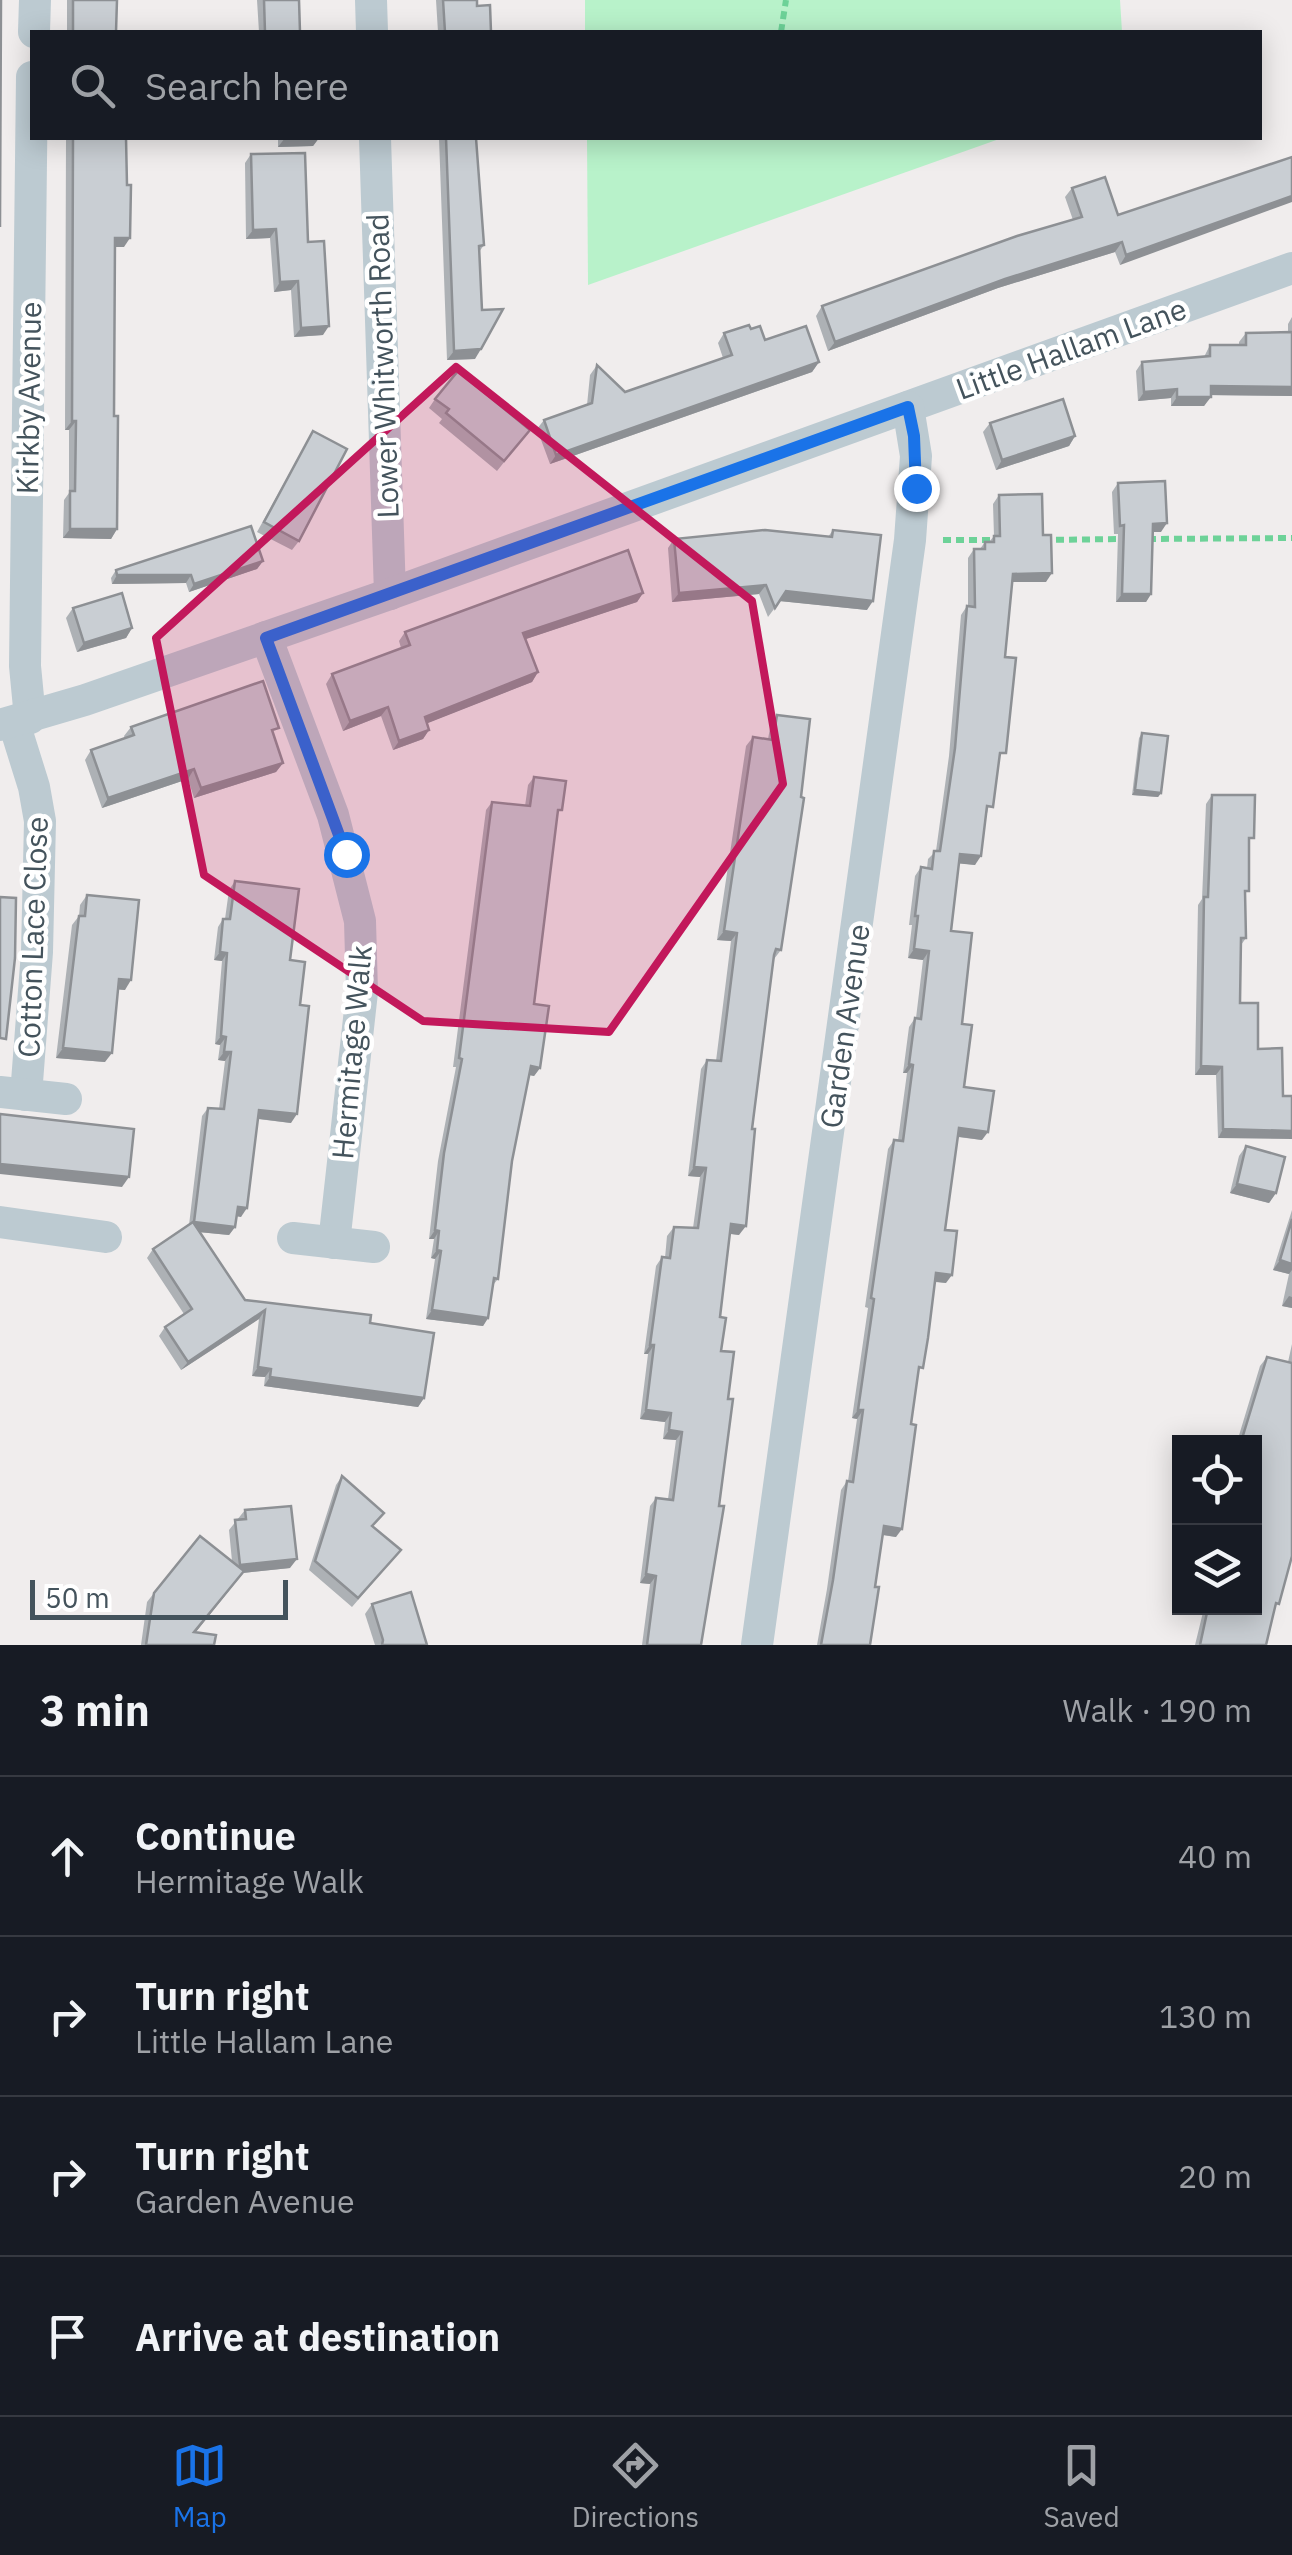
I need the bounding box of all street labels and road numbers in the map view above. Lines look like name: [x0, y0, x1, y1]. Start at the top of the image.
street label: Lower Whitworth Road: [357, 213, 407, 519]
street label: Little Hallam Lane: [951, 288, 1191, 408]
street label: Kirkby Avenue: [7, 301, 49, 495]
street label: Cotton Lace Close: [8, 816, 56, 1058]
street label: Garden Avenue: [810, 921, 878, 1131]
street label: Hermitage Walk: [322, 943, 380, 1161]

